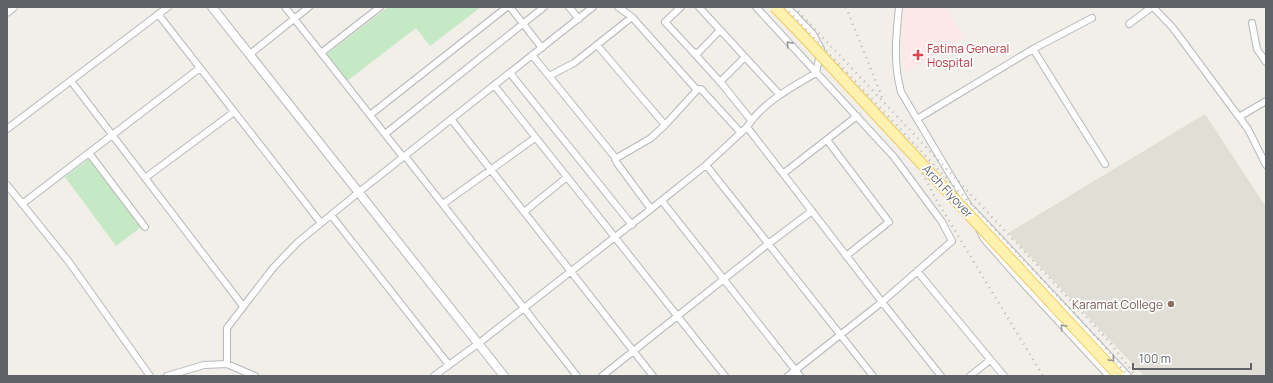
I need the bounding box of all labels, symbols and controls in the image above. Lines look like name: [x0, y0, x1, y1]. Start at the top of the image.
place label: Fatima General Hospital: [927, 40, 1009, 71]
one-way arrow: [787, 41, 794, 49]
marker: Fatima General Hospital: [912, 49, 924, 61]
street label: Arch Flyover: [919, 161, 978, 222]
place label: Karamat College: [1072, 296, 1163, 313]
marker: Karamat College: [1166, 299, 1176, 309]
one-way arrow: [1061, 324, 1068, 332]
scale bar: [1133, 345, 1251, 371]
text: 100 m: [1139, 350, 1171, 367]
one-way arrow: [1107, 354, 1115, 362]

